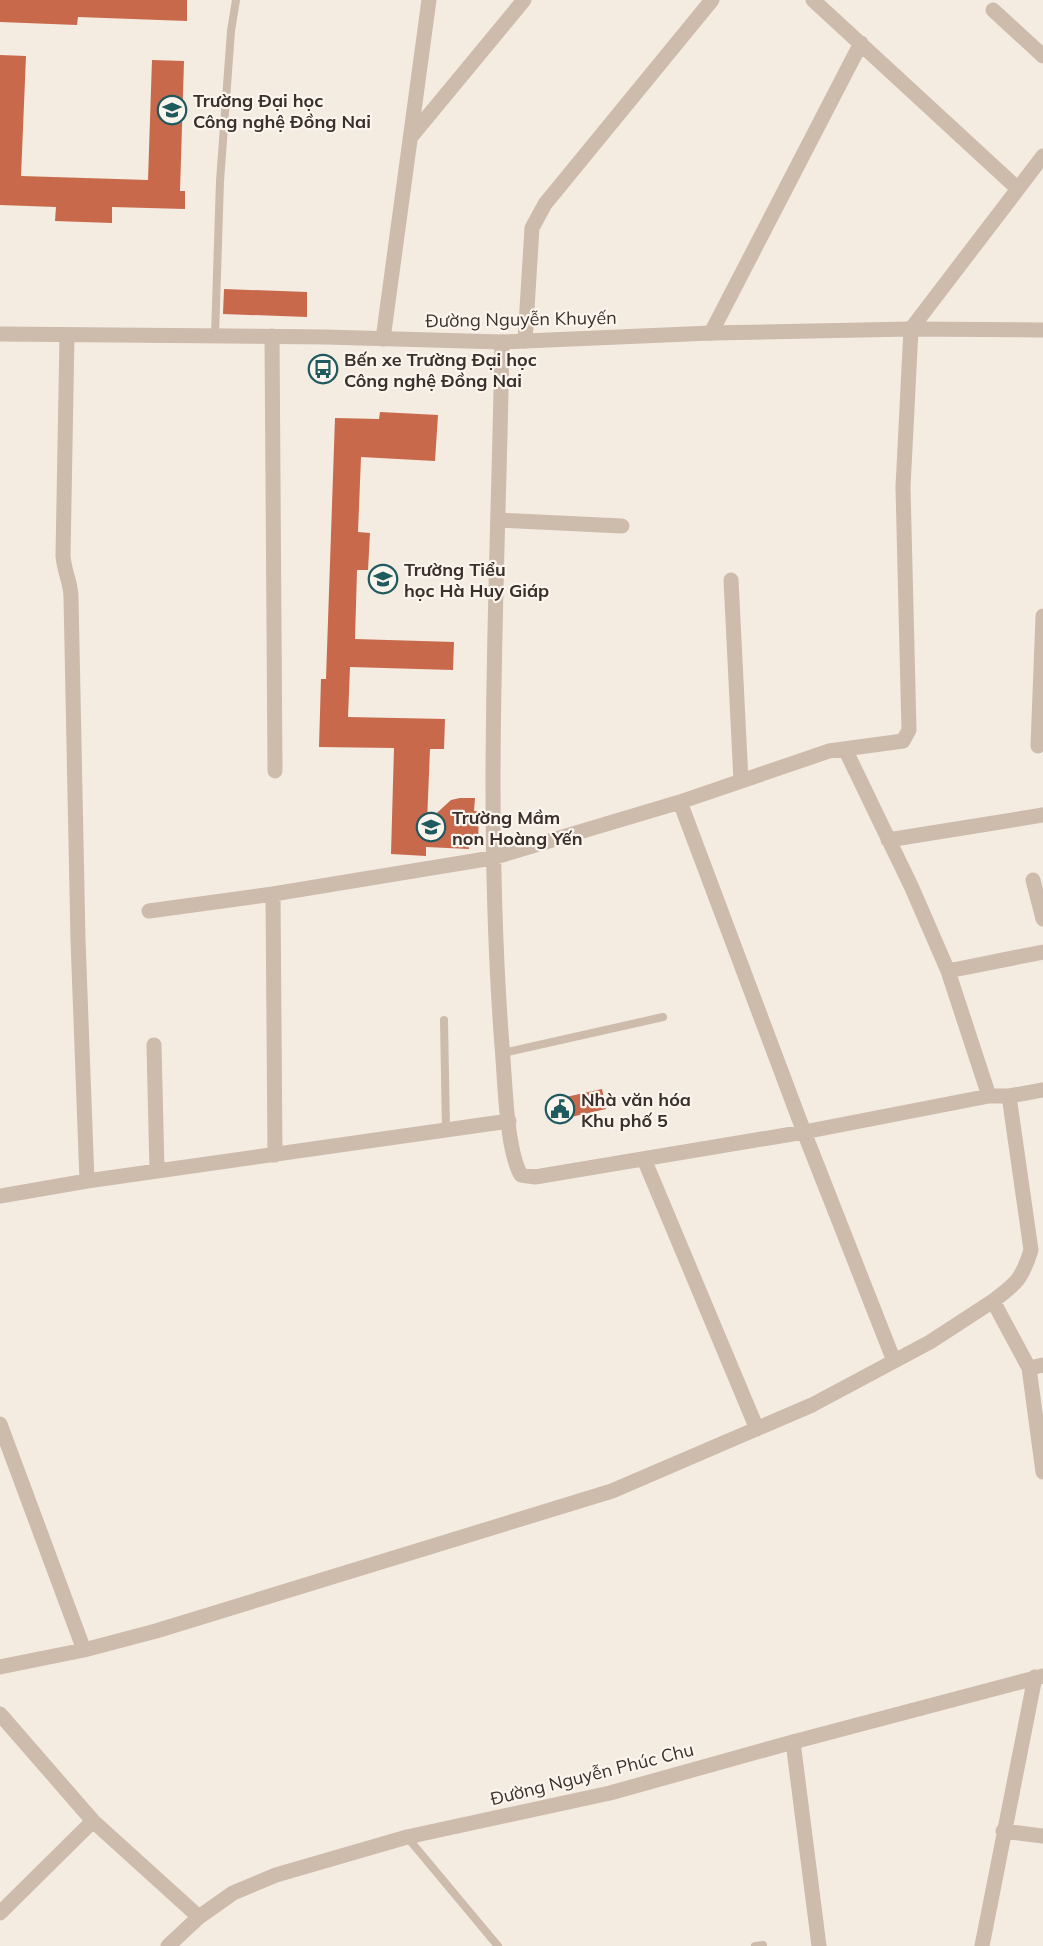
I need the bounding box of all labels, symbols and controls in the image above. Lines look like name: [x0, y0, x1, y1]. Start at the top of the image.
place label: Trường Đại học Công nghệ Đồng Nai: [193, 89, 371, 133]
school or university icon: Trường Đại học Công nghệ Đồng Nai: [156, 94, 188, 126]
street label: Đường Nguyễn Khuyến: [425, 306, 617, 332]
place label: Bến xe Trường Đại học Công nghệ Đồng Nai: [344, 348, 537, 392]
bus stop icon: Bến xe Trường Đại học Công nghệ Đồng Nai: [307, 353, 339, 385]
place label: Trường Tiểu học Hà Huy Giáp: [404, 558, 549, 602]
school or university icon: Trường Tiểu học Hà Huy Giáp: [367, 563, 399, 595]
place label: Trường Mầm non Hoàng Yến: [452, 806, 583, 850]
school or university icon: Trường Mầm non Hoàng Yến: [415, 811, 447, 843]
place label: Nhà văn hóa Khu phố 5: [581, 1088, 691, 1132]
public building icon: Nhà văn hóa Khu phố 5: [544, 1093, 576, 1125]
street label: Đường Nguyễn Phúc Chu: [488, 1738, 696, 1810]

